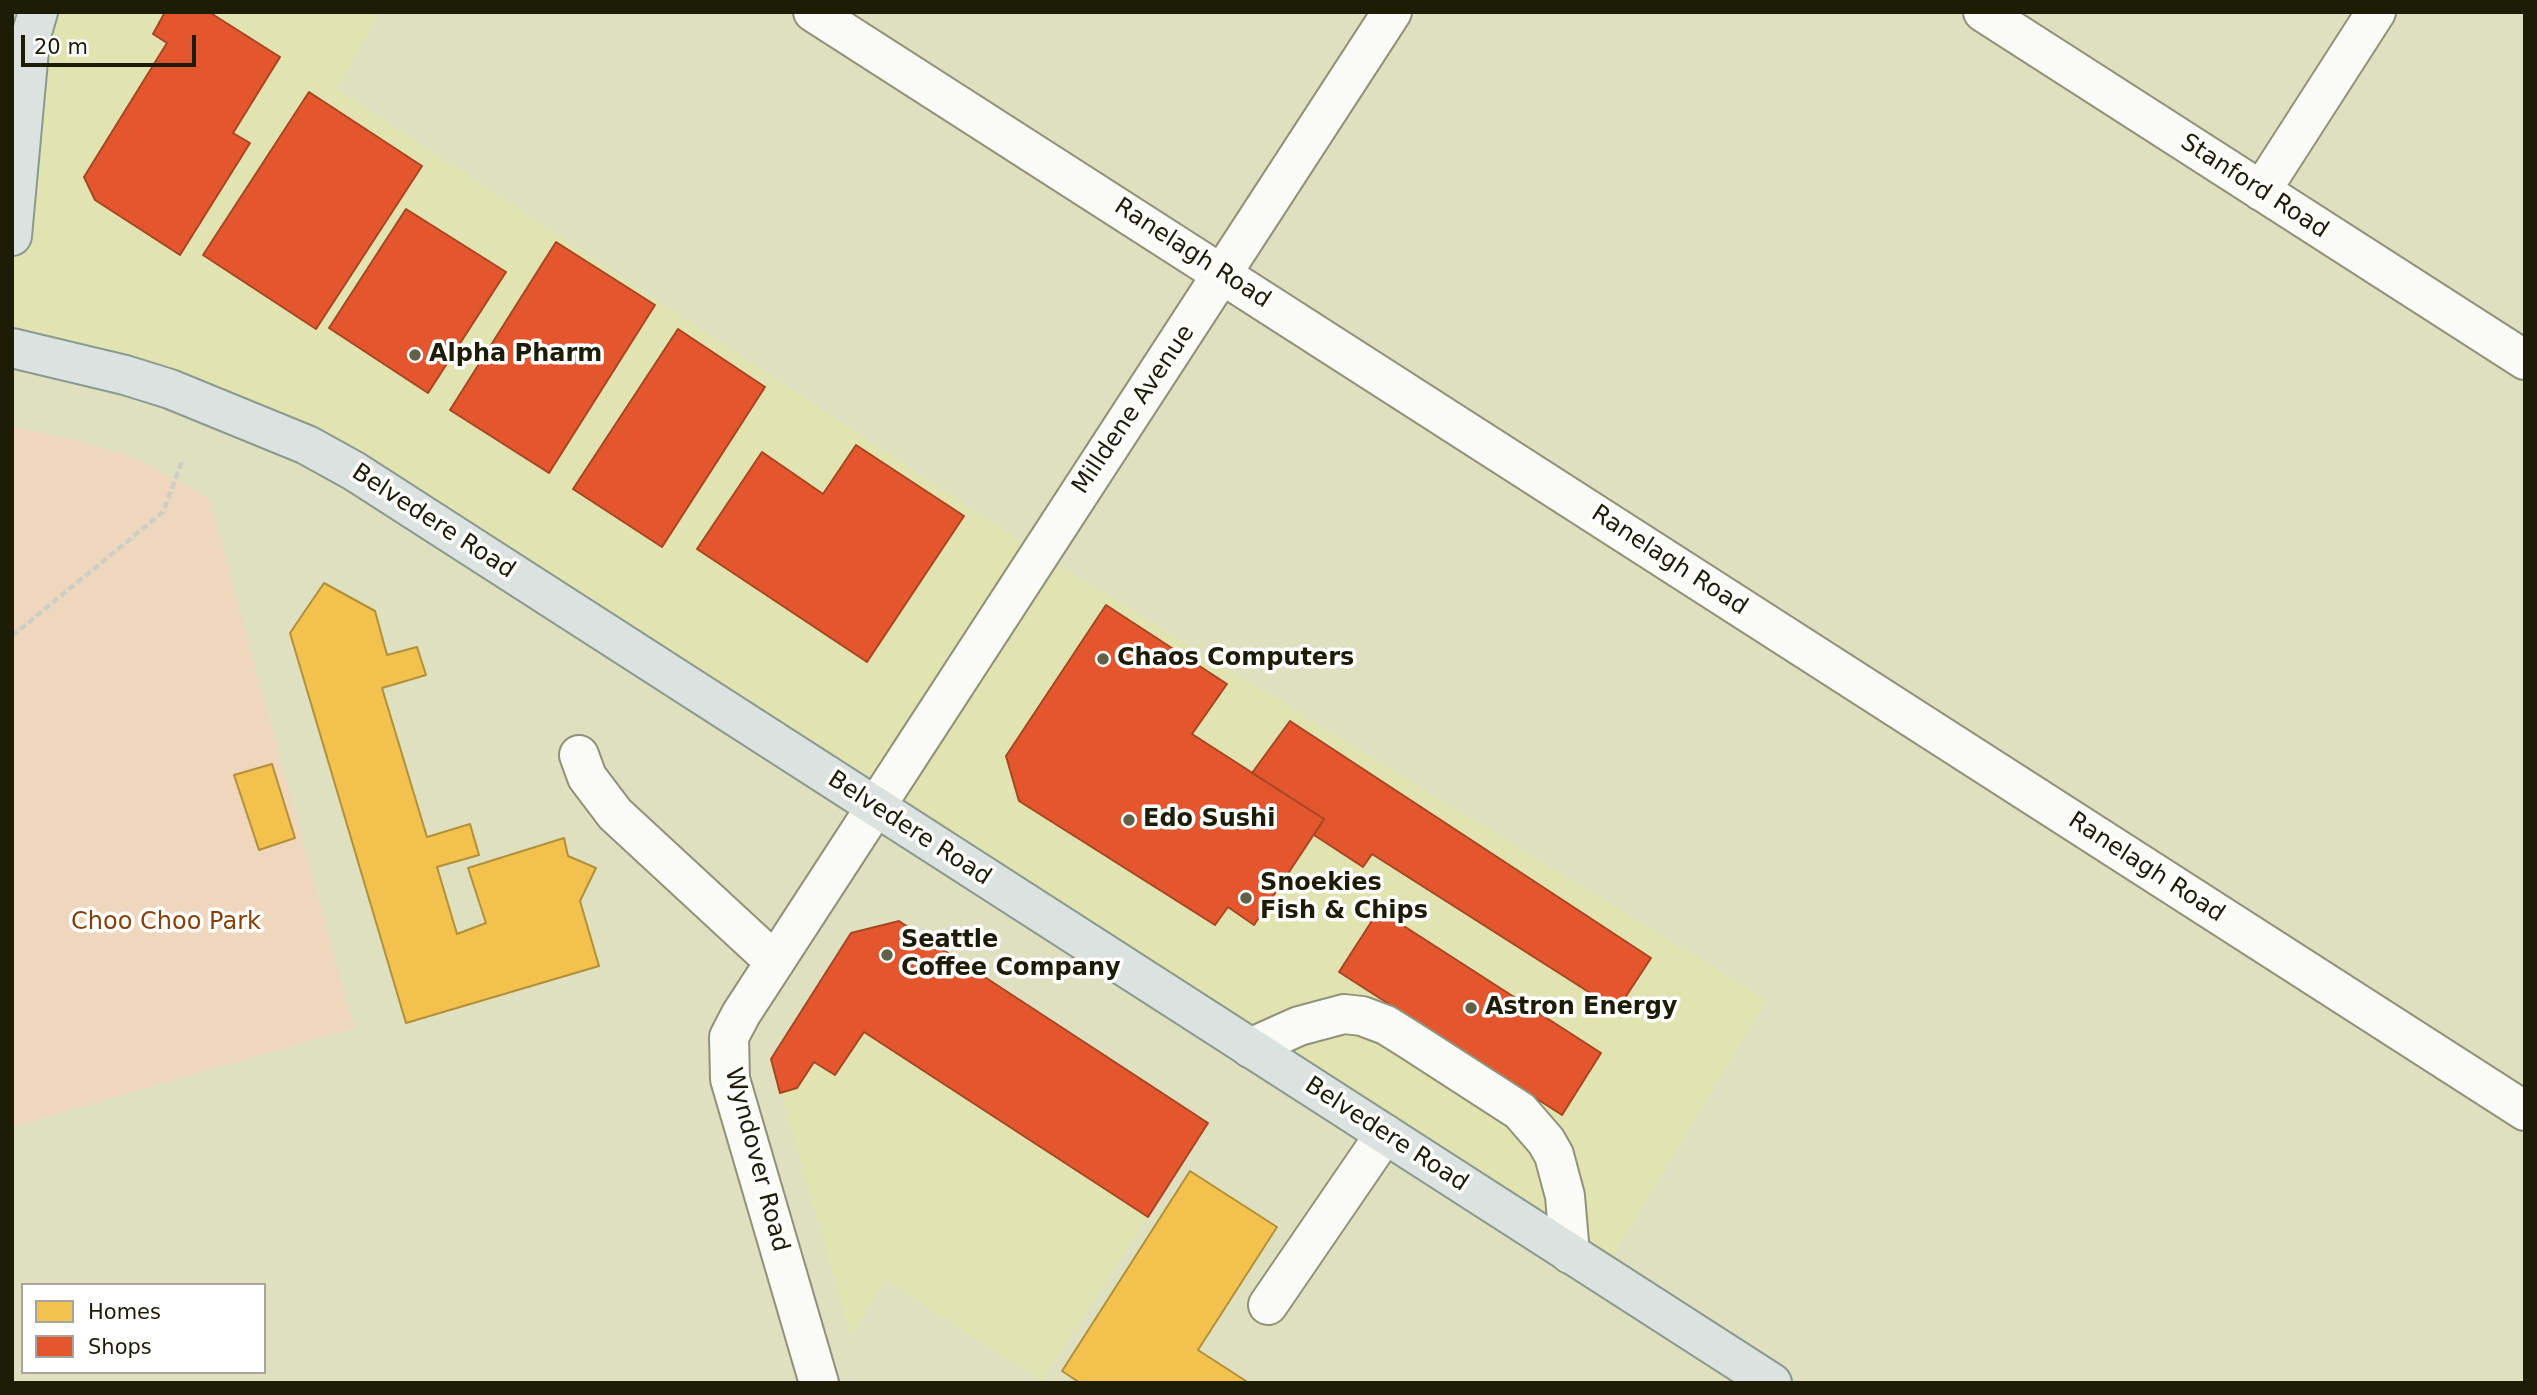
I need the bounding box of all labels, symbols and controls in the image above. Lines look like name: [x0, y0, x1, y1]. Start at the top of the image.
scale bar: [24, 21, 200, 65]
text: 20 m: [34, 35, 88, 59]
street label: Stanford Road: [2175, 129, 2333, 245]
street label: Ranelagh Road: [1108, 193, 1276, 315]
street label: Milldene Avenue: [1067, 320, 1201, 500]
place label: Alpha Pharm: [429, 341, 602, 369]
marker: Alpha Pharm: [407, 347, 423, 363]
street label: Belvedere Road: [346, 459, 520, 585]
street label: Ranelagh Road: [1585, 500, 1753, 622]
place label: Chaos Computers: [1117, 645, 1354, 673]
marker: Chaos Computers: [1095, 651, 1111, 667]
street label: Belvedere Road: [822, 766, 996, 892]
place label: Edo Sushi: [1143, 806, 1275, 834]
street label: Ranelagh Road: [2062, 807, 2230, 929]
marker: Edo Sushi: [1121, 812, 1137, 828]
place label: Snoekies Fish & Chips: [1260, 870, 1428, 926]
marker: Snoekies Fish & Chips: [1238, 890, 1254, 906]
park label: Choo Choo Park: [71, 909, 261, 937]
place label: Seattle Coffee Company: [901, 927, 1121, 983]
marker: Seattle Coffee Company: [879, 947, 895, 963]
place label: Astron Energy: [1485, 994, 1678, 1022]
marker: Astron Energy: [1463, 1000, 1479, 1016]
street label: Wyndover Road: [718, 1065, 794, 1255]
street label: Belvedere Road: [1299, 1072, 1473, 1198]
legend: [21, 1283, 266, 1374]
text: Homes: [88, 1300, 161, 1324]
text: Shops: [88, 1335, 152, 1359]

